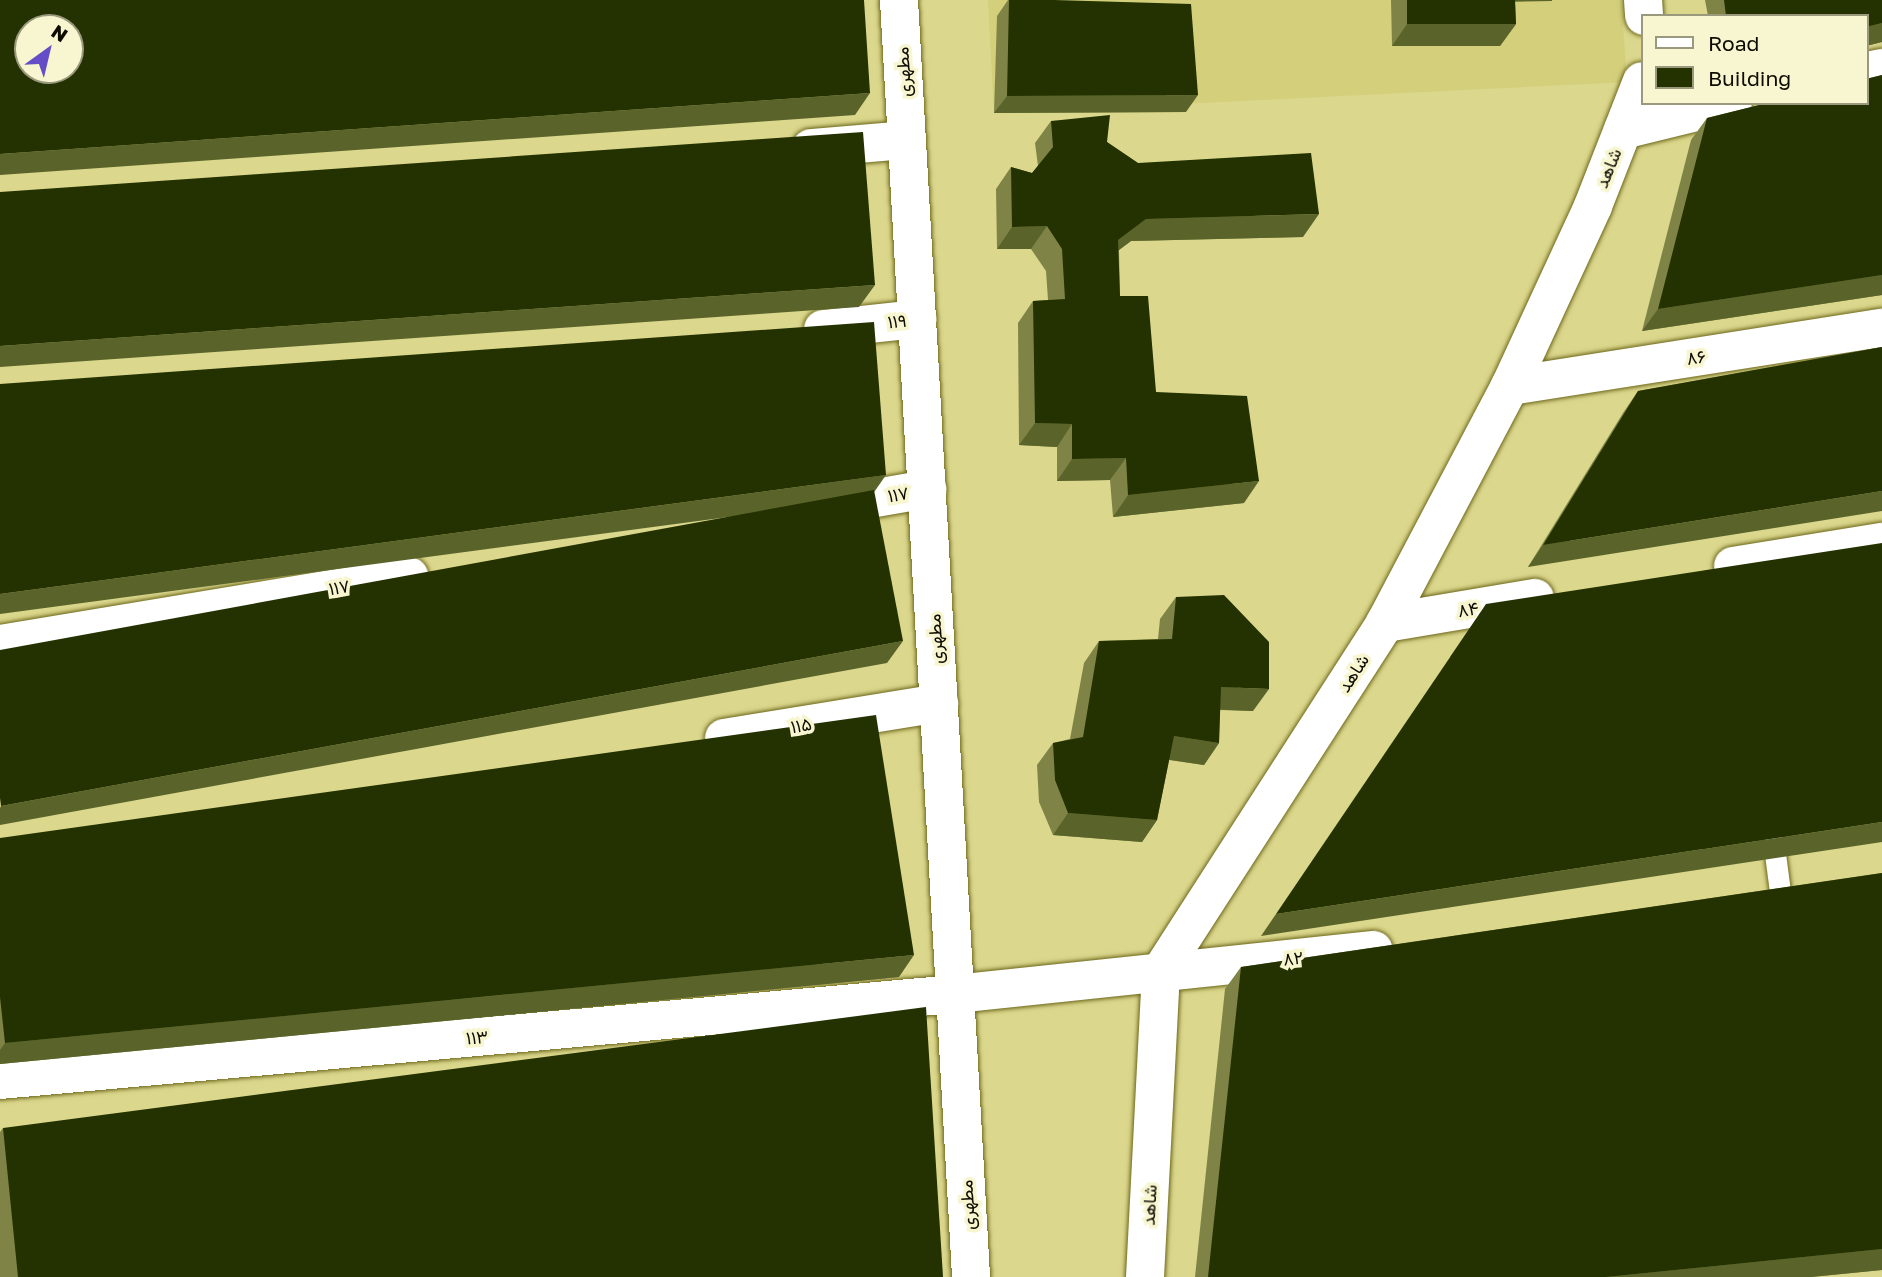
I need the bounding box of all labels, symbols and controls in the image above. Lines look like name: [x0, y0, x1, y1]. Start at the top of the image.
north arrow: [14, 14, 84, 84]
legend: [1640, 14, 1868, 105]
text: N: [47, 19, 72, 46]
text: Road: [1708, 30, 1759, 56]
street label: مطهری: [891, 46, 915, 98]
text: Building: [1708, 65, 1791, 91]
street label: شاهد: [1590, 145, 1626, 191]
street label: ۱۱۹: [886, 309, 908, 333]
street label: ۸۶: [1685, 345, 1707, 369]
street label: ۱۱۷: [886, 482, 910, 506]
street label: ۱۱۷: [327, 575, 351, 599]
street label: ۸۴: [1456, 597, 1480, 621]
street label: مطهری: [923, 613, 947, 665]
street label: شاهد: [1333, 650, 1373, 696]
street label: ۱۱۵: [789, 713, 813, 737]
street label: ۸۲: [1282, 946, 1304, 970]
street label: ۱۱۳: [465, 1025, 489, 1049]
street label: مطهری: [955, 1179, 979, 1231]
street label: شاهد: [1137, 1184, 1161, 1226]

